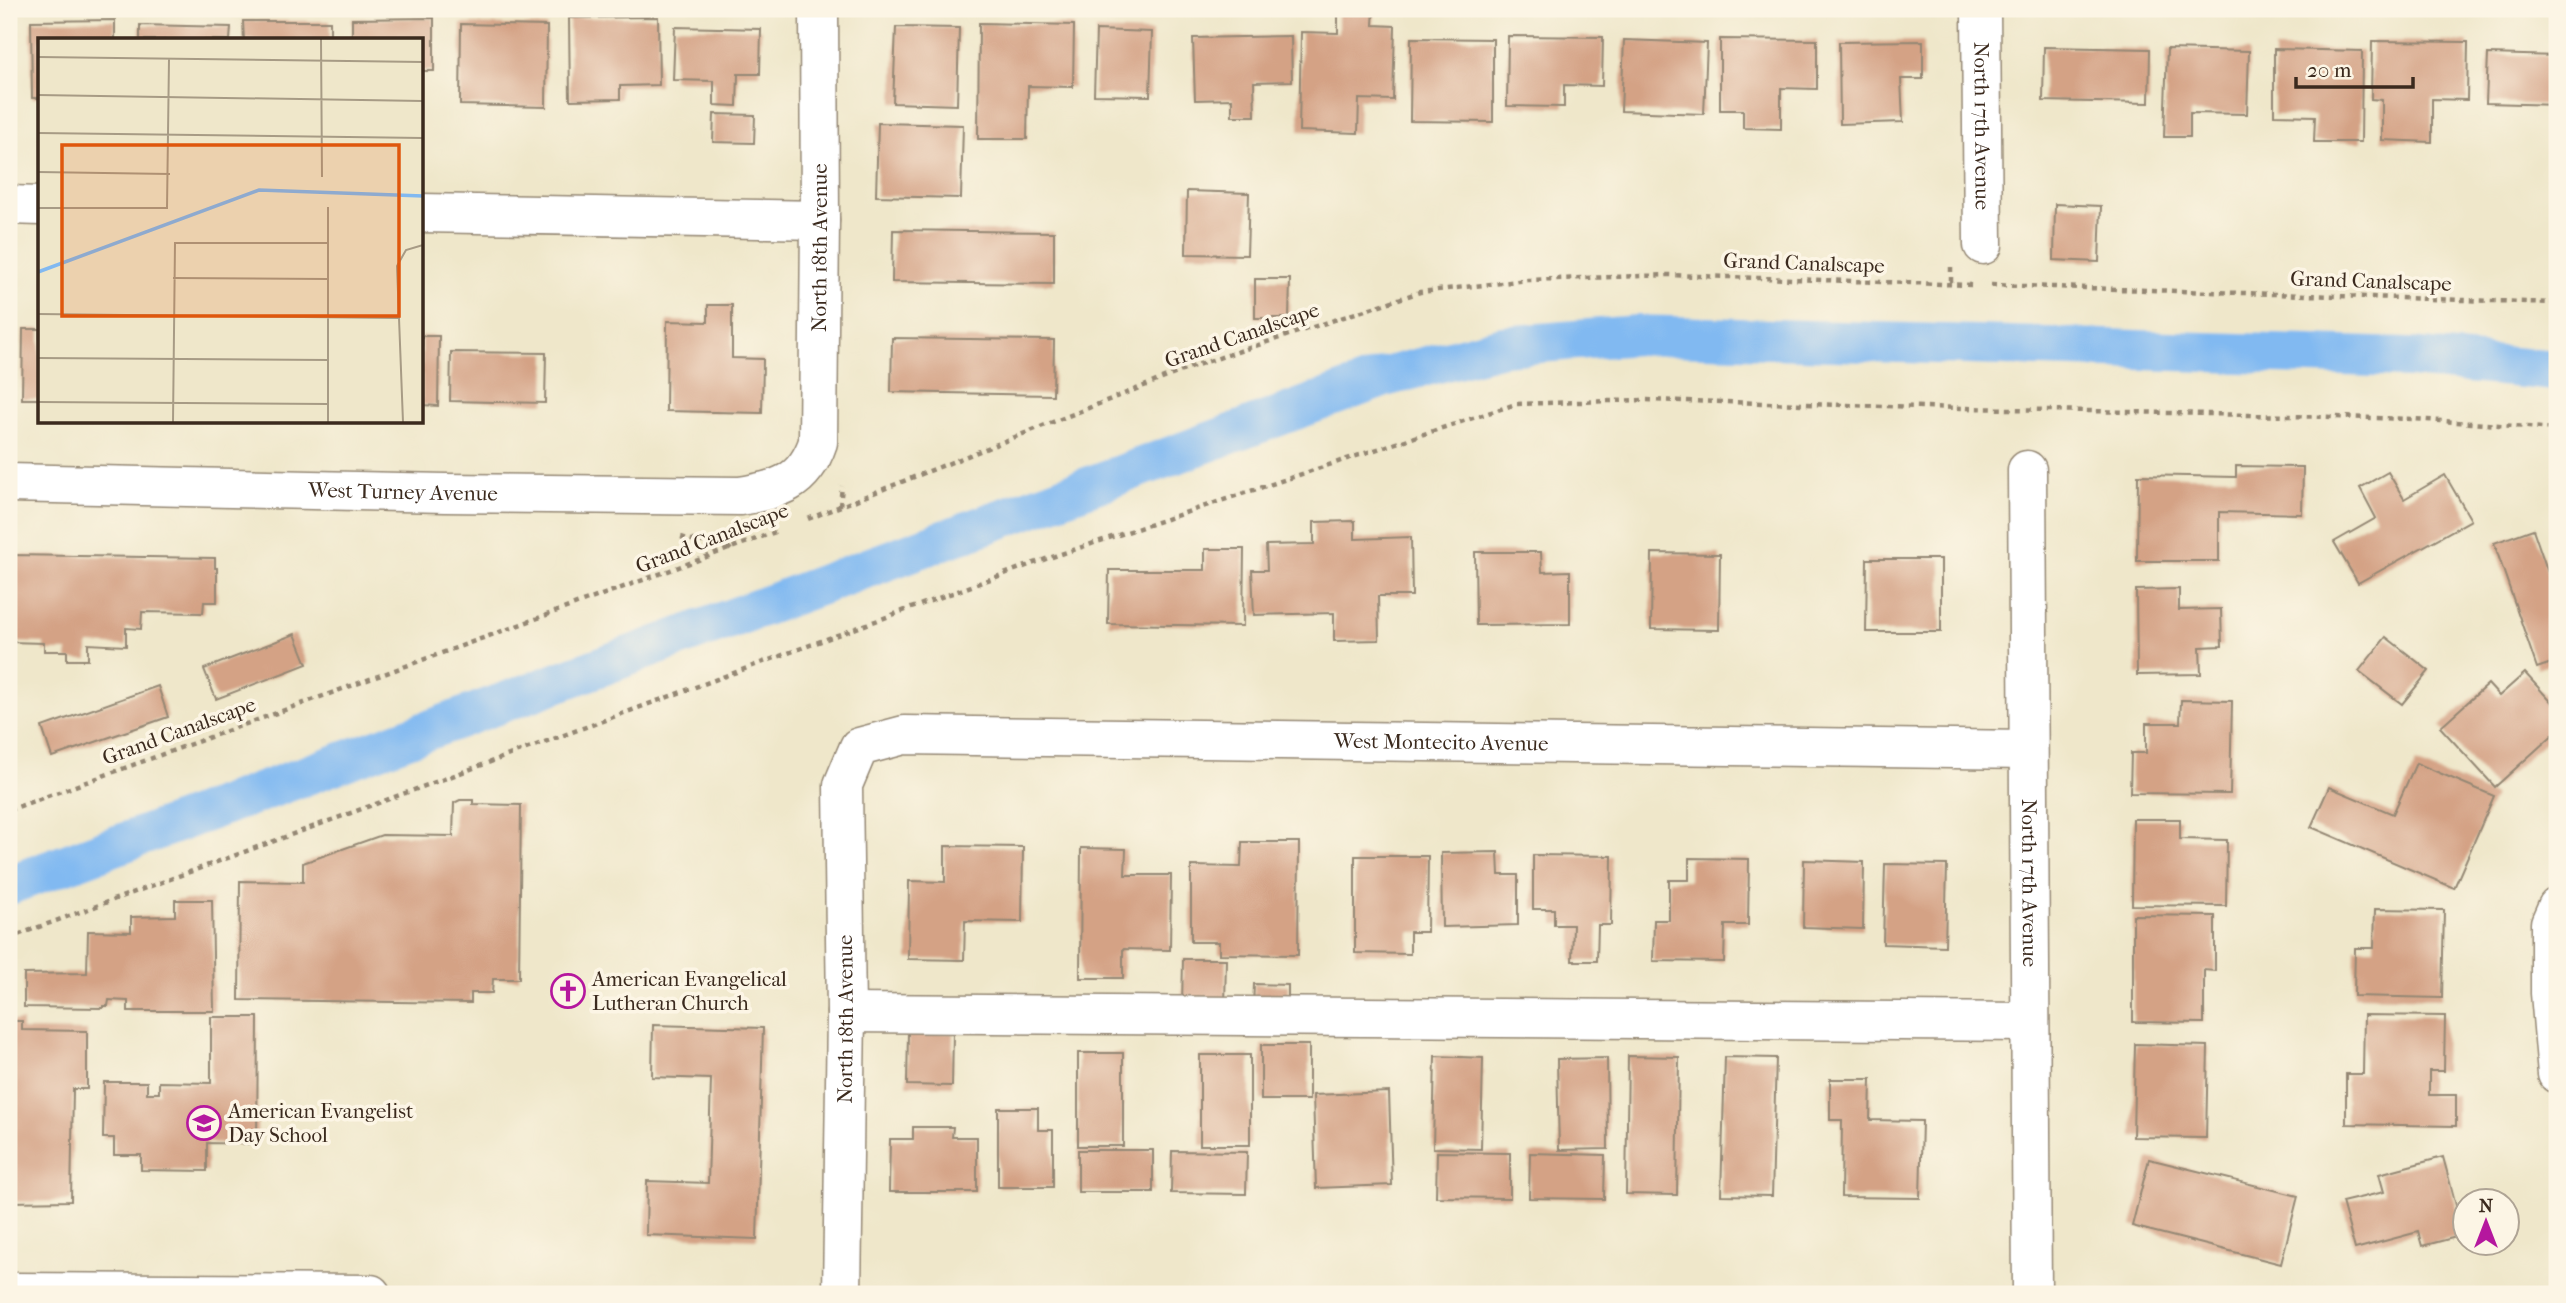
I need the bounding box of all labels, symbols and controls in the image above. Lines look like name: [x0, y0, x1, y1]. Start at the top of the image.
inset map: [38, 38, 424, 424]
street label: North 17th Avenue: [1969, 42, 1995, 210]
scale bar: [2296, 46, 2414, 90]
text: 20 m: [2307, 58, 2352, 82]
street label: North 18th Avenue: [807, 163, 832, 332]
street label: Grand Canalscape: [1723, 248, 1885, 278]
street label: Grand Canalscape: [2290, 266, 2452, 296]
street label: Grand Canalscape: [1162, 297, 1322, 373]
street label: West Turney Avenue: [307, 478, 498, 506]
street label: Grand Canalscape: [632, 498, 792, 578]
street label: Grand Canalscape: [99, 692, 259, 770]
street label: West Montecito Avenue: [1333, 729, 1549, 756]
street label: North 17th Avenue: [2017, 799, 2042, 967]
street label: North 18th Avenue: [833, 935, 858, 1104]
place label: American Evangelical Lutheran Church: [591, 967, 787, 1015]
church icon: American Evangelical Lutheran Church: [549, 972, 587, 1010]
place label: American Evangelist Day School: [227, 1099, 414, 1147]
school or university icon: American Evangelist Day School: [185, 1104, 223, 1142]
north arrow: [2450, 1188, 2520, 1258]
text: N: [2479, 1195, 2494, 1217]

